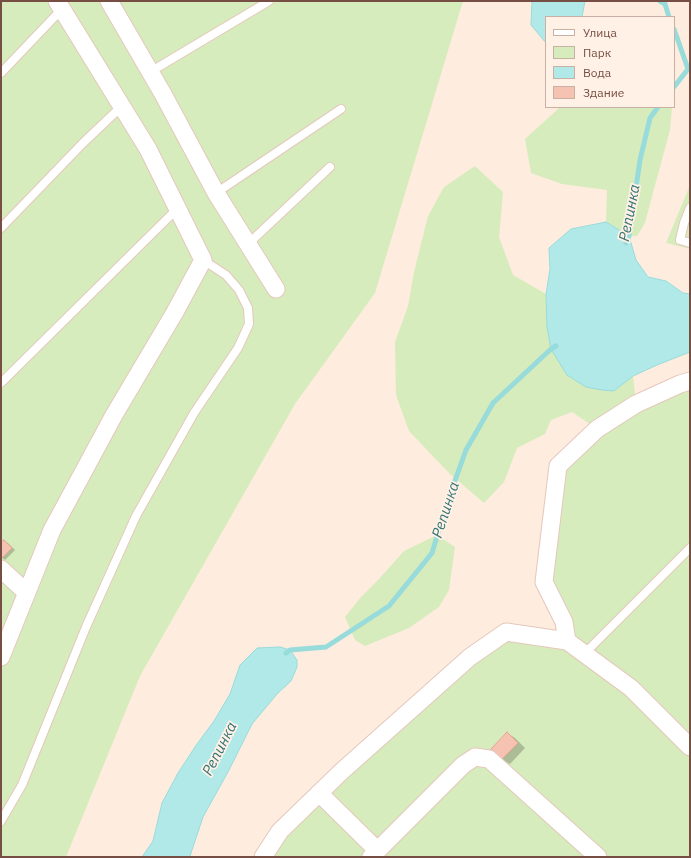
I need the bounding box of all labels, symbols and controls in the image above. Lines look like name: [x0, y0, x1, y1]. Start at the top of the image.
legend: [545, 16, 675, 108]
text: Улица: [583, 25, 617, 40]
text: Парк: [583, 45, 611, 60]
text: Вода: [583, 65, 611, 80]
text: Здание: [583, 85, 624, 100]
water label: Репинка: [616, 183, 644, 243]
water label: Репинка: [428, 480, 464, 540]
water label: Репинка: [199, 719, 241, 779]

